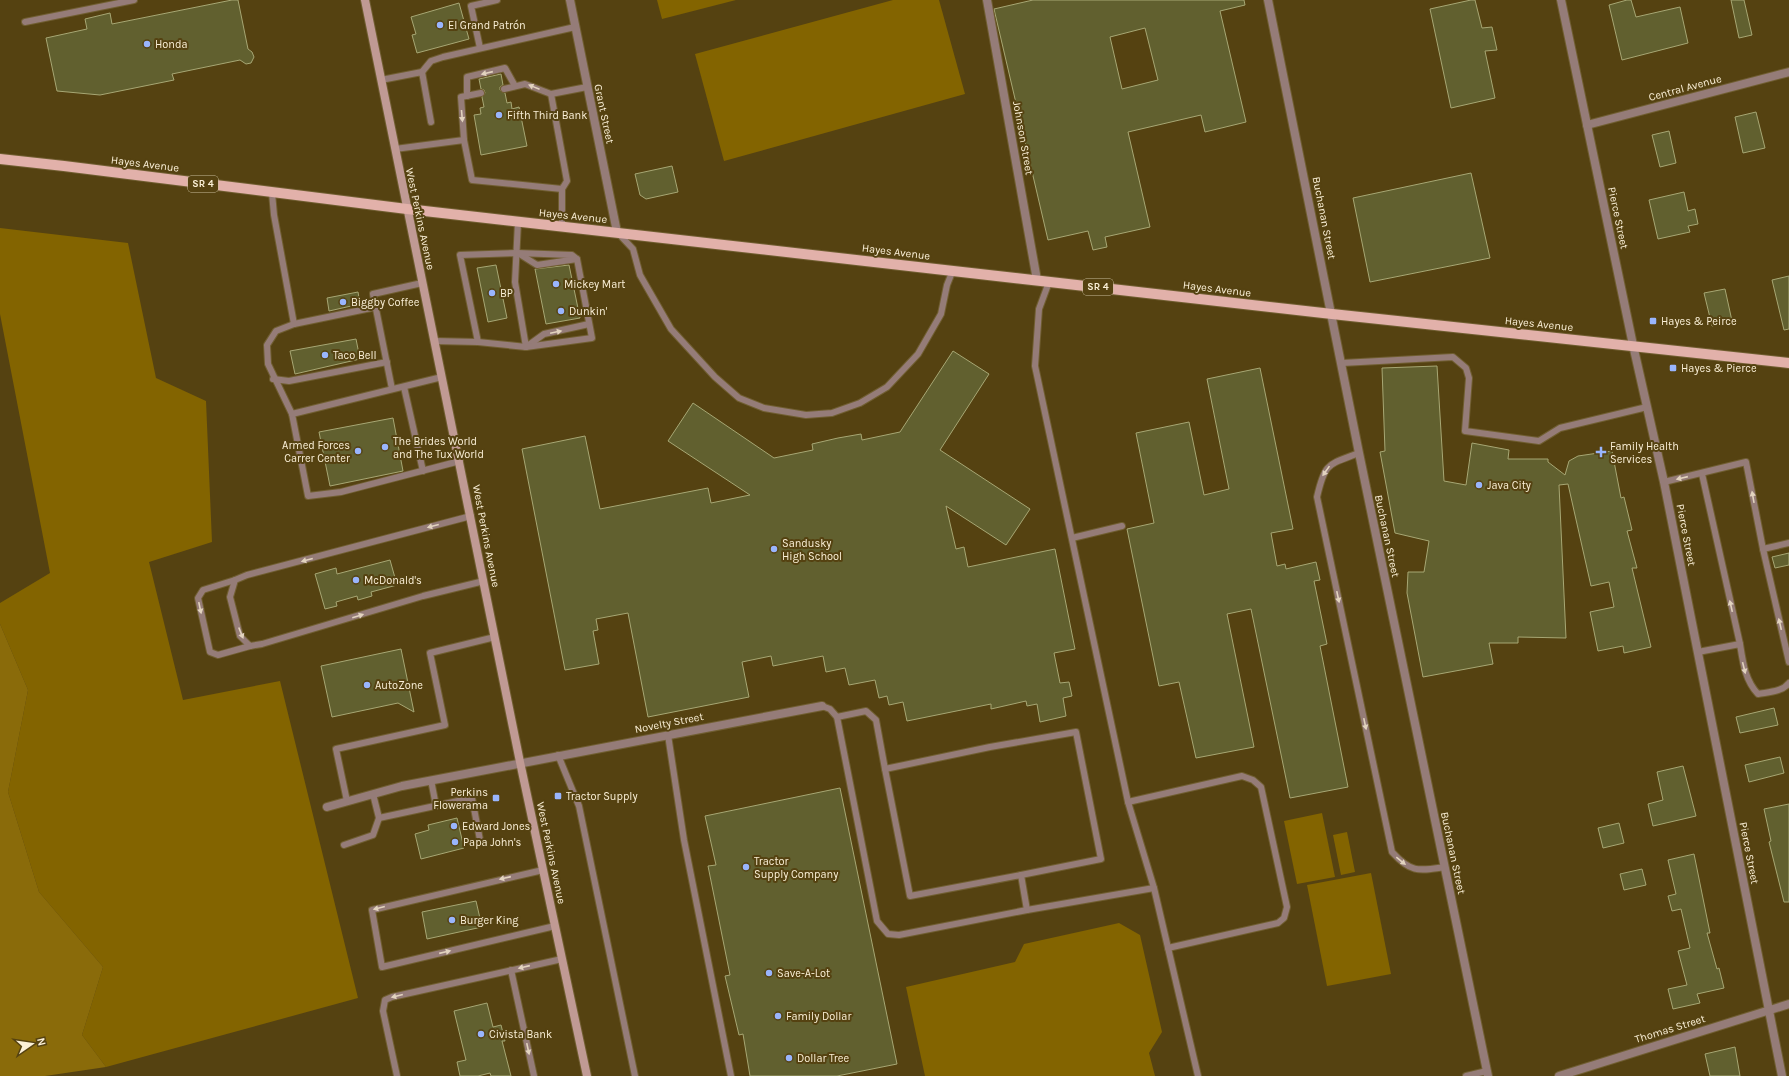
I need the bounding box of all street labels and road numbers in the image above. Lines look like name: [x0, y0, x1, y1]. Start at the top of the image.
street label: Central Avenue: [1647, 72, 1723, 104]
street label: Grant Street: [591, 83, 617, 145]
street label: Johnson Street: [1010, 100, 1036, 176]
street label: Hayes Avenue: [110, 153, 180, 175]
street label: West Perkins Avenue: [403, 167, 437, 272]
road number: SR 4: [188, 176, 218, 192]
street label: Buchanan Street: [1310, 176, 1338, 260]
street label: Pierce Street: [1605, 186, 1631, 250]
street label: Hayes Avenue: [538, 206, 608, 226]
street label: Hayes Avenue: [861, 241, 931, 263]
street label: Hayes Avenue: [1182, 278, 1252, 300]
road number: SR 4: [1083, 279, 1113, 295]
street label: Hayes Avenue: [1504, 314, 1574, 334]
street label: West Perkins Avenue: [470, 484, 502, 589]
street label: Buchanan Street: [1372, 494, 1402, 578]
street label: Pierce Street: [1674, 503, 1698, 567]
street label: Novelty Street: [633, 710, 705, 736]
street label: West Perkins Avenue: [534, 801, 568, 906]
street label: Buchanan Street: [1438, 811, 1468, 895]
street label: Pierce Street: [1737, 821, 1761, 885]
street label: Thomas Street: [1633, 1012, 1707, 1046]

